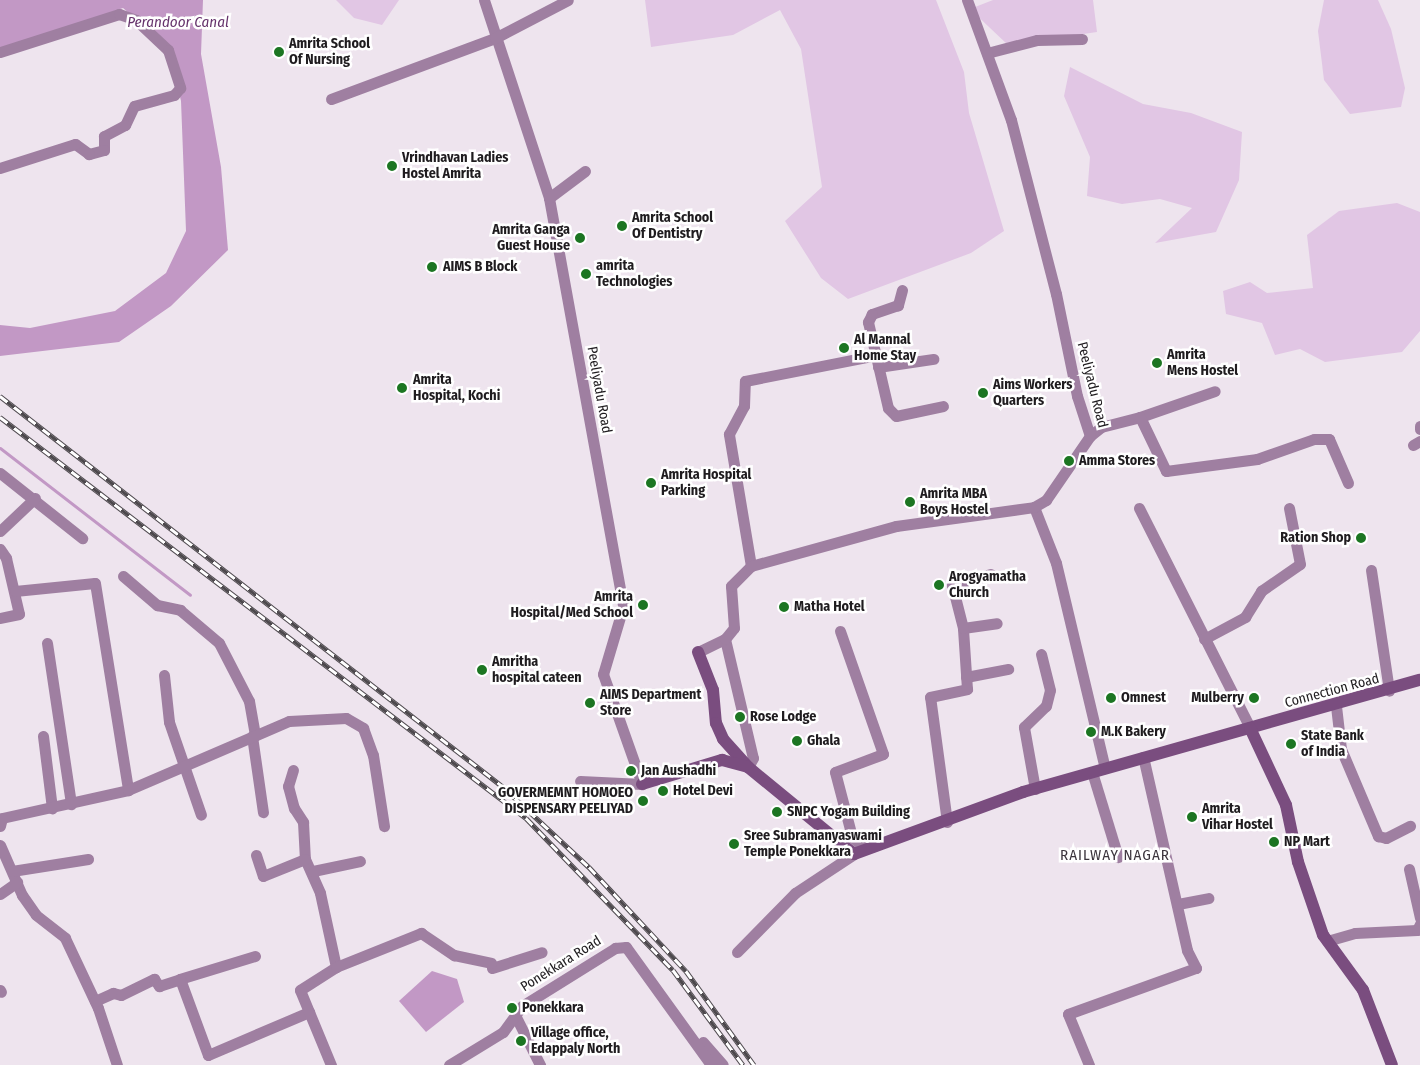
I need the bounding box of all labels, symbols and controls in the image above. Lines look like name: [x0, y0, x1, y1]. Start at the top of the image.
water label: Perandoor Canal: [127, 14, 229, 32]
place label: Amrita School Of Nursing: [289, 36, 370, 68]
marker: Amrita School Of Nursing: [273, 46, 285, 58]
place label: Vrindhavan Ladies Hostel Amrita: [402, 150, 508, 182]
marker: Vrindhavan Ladies Hostel Amrita: [386, 160, 398, 172]
place label: Amrita School Of Dentistry: [632, 210, 713, 242]
marker: Amrita School Of Dentistry: [616, 220, 628, 232]
place label: Amrita Ganga Guest House: [492, 222, 570, 254]
marker: Amrita Ganga Guest House: [574, 232, 586, 244]
place label: amrita Technologies: [596, 258, 672, 290]
place label: AIMS B Block: [443, 259, 517, 275]
marker: AIMS B Block: [425, 260, 439, 274]
marker: amrita Technologies: [580, 268, 592, 280]
place label: Al Mannal Home Stay: [854, 332, 916, 364]
street label: Peeliyadu Road: [1073, 340, 1111, 430]
marker: Al Mannal Home Stay: [838, 342, 850, 354]
street label: Peeliyadu Road: [583, 345, 615, 435]
place label: Amrita Mens Hostel: [1167, 347, 1238, 380]
marker: Amrita Mens Hostel: [1151, 357, 1163, 369]
place label: Amrita Hospital, Kochi: [413, 372, 500, 404]
place label: Aims Workers Quarters: [993, 377, 1072, 410]
marker: Amrita Hospital, Kochi: [395, 381, 409, 395]
marker: Aims Workers Quarters: [977, 387, 989, 399]
place label: Amma Stores: [1079, 453, 1155, 469]
marker: Amma Stores: [1063, 455, 1075, 467]
place label: Amrita Hospital Parking: [661, 467, 751, 500]
marker: Amrita Hospital Parking: [645, 477, 657, 489]
place label: Amrita MBA Boys Hostel: [920, 486, 988, 518]
marker: Amrita MBA Boys Hostel: [904, 496, 916, 508]
place label: Ration Shop: [1280, 530, 1351, 546]
marker: Ration Shop: [1355, 532, 1367, 544]
place label: Arogyamatha Church: [949, 569, 1026, 602]
marker: Arogyamatha Church: [933, 579, 945, 591]
place label: Amrita Hospital/Med School: [511, 589, 633, 622]
marker: Amrita Hospital/Med School: [637, 599, 649, 611]
place label: Matha Hotel: [794, 599, 865, 615]
marker: Matha Hotel: [778, 601, 790, 613]
place label: Amritha hospital cateen: [492, 654, 582, 686]
marker: Amritha hospital cateen: [476, 664, 488, 676]
street label: Connection Road: [1283, 670, 1381, 712]
place label: AIMS Department Store: [600, 687, 701, 720]
place label: Omnest: [1121, 690, 1166, 706]
place label: Mulberry: [1191, 690, 1244, 706]
marker: Omnest: [1105, 692, 1117, 704]
marker: Mulberry: [1248, 692, 1260, 704]
marker: AIMS Department Store: [584, 697, 596, 709]
place label: Rose Lodge: [750, 709, 816, 725]
marker: Rose Lodge: [734, 711, 746, 723]
place label: M.K Bakery: [1101, 724, 1166, 740]
marker: M.K Bakery: [1085, 726, 1097, 738]
place label: State Bank of India: [1301, 728, 1364, 760]
place label: Ghala: [807, 733, 840, 749]
marker: Ghala: [791, 735, 803, 747]
marker: State Bank of India: [1285, 738, 1297, 750]
place label: Jan Aushadhi: [641, 763, 716, 779]
marker: Jan Aushadhi: [625, 765, 637, 777]
place label: Hotel Devi: [673, 783, 733, 799]
place label: GOVERMEMNT HOMOEO DISPENSARY PEELIYAD: [498, 785, 633, 818]
marker: Hotel Devi: [657, 785, 669, 797]
marker: GOVERMEMNT HOMOEO DISPENSARY PEELIYAD: [637, 795, 649, 807]
place label: Amrita Vihar Hostel: [1202, 801, 1273, 834]
place label: SNPC Yogam Building: [787, 804, 910, 820]
marker: SNPC Yogam Building: [771, 806, 783, 818]
marker: Amrita Vihar Hostel: [1186, 811, 1198, 823]
place label: Sree Subramanyaswami Temple Ponekkara: [744, 828, 882, 860]
place label: NP Mart: [1284, 834, 1330, 850]
marker: NP Mart: [1268, 836, 1280, 848]
marker: Sree Subramanyaswami Temple Ponekkara: [728, 838, 740, 850]
district label: RAILWAY NAGAR: [1058, 847, 1172, 865]
street label: Ponekkara Road: [518, 933, 604, 995]
place label: Ponekkara: [522, 1000, 584, 1016]
marker: Ponekkara: [506, 1002, 518, 1014]
place label: Village office, Edappaly North: [531, 1025, 620, 1058]
marker: Village office, Edappaly North: [515, 1035, 527, 1047]

